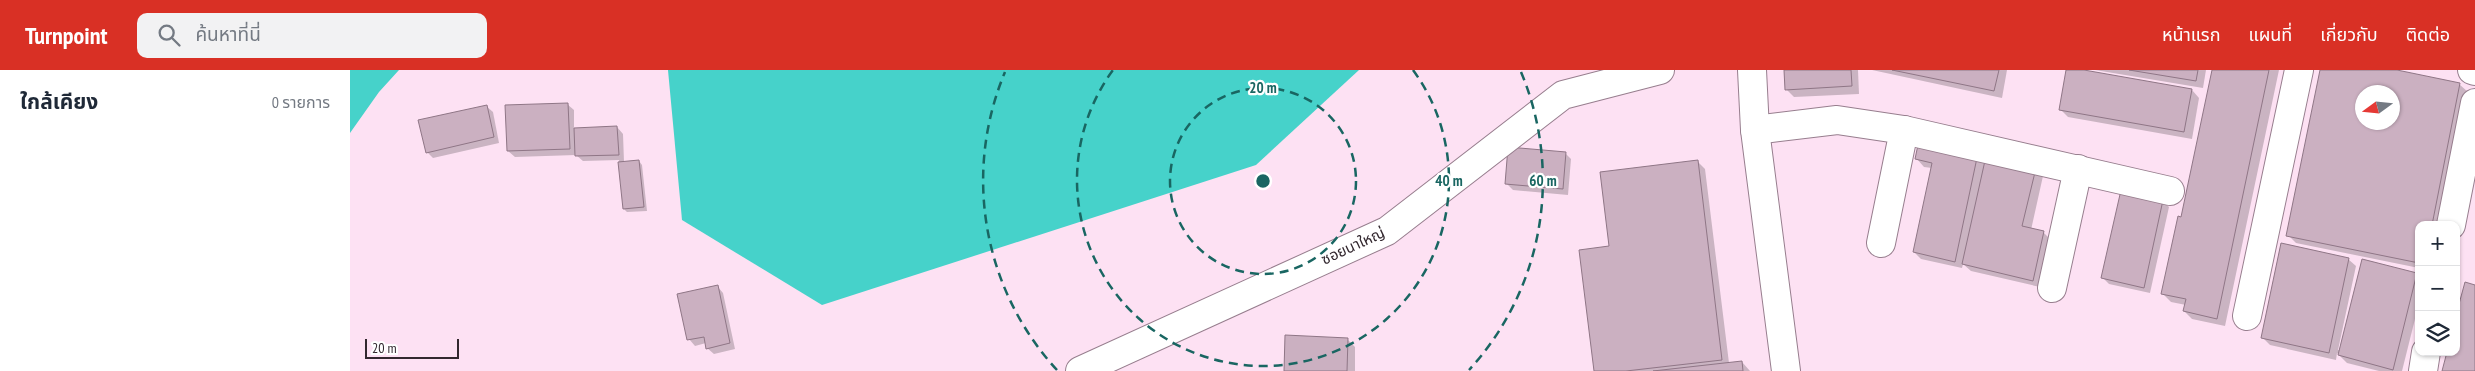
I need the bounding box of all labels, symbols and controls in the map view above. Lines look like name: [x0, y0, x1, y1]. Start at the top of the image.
search box: [137, 13, 487, 58]
text: Turnpoint: [25, 20, 107, 51]
icon: search: [155, 21, 183, 49]
text: ค้นหาที่นี่: [195, 22, 261, 46]
text: หน้าแรก: [2162, 23, 2220, 46]
text: แผนที่: [2248, 23, 2292, 46]
text: เกี่ยวกับ: [2320, 23, 2378, 46]
text: ติดต่อ: [2406, 23, 2450, 46]
text: 20 m: [1249, 78, 1277, 97]
north arrow: [2355, 85, 2400, 130]
text: ใกล้เคียง: [20, 88, 98, 115]
text: 0 รายการ: [272, 92, 330, 112]
text: 40 m: [1435, 171, 1463, 190]
text: 60 m: [1529, 171, 1557, 190]
centre of rings: [1254, 172, 1272, 190]
map controls: [2415, 221, 2460, 356]
button: +: [2415, 221, 2460, 266]
street label: ซอยนาใหญ่: [1318, 223, 1388, 269]
button: −: [2415, 266, 2460, 311]
button: layers: [2415, 311, 2460, 356]
scale bar: [365, 336, 459, 359]
text: 20 m: [372, 339, 397, 357]

